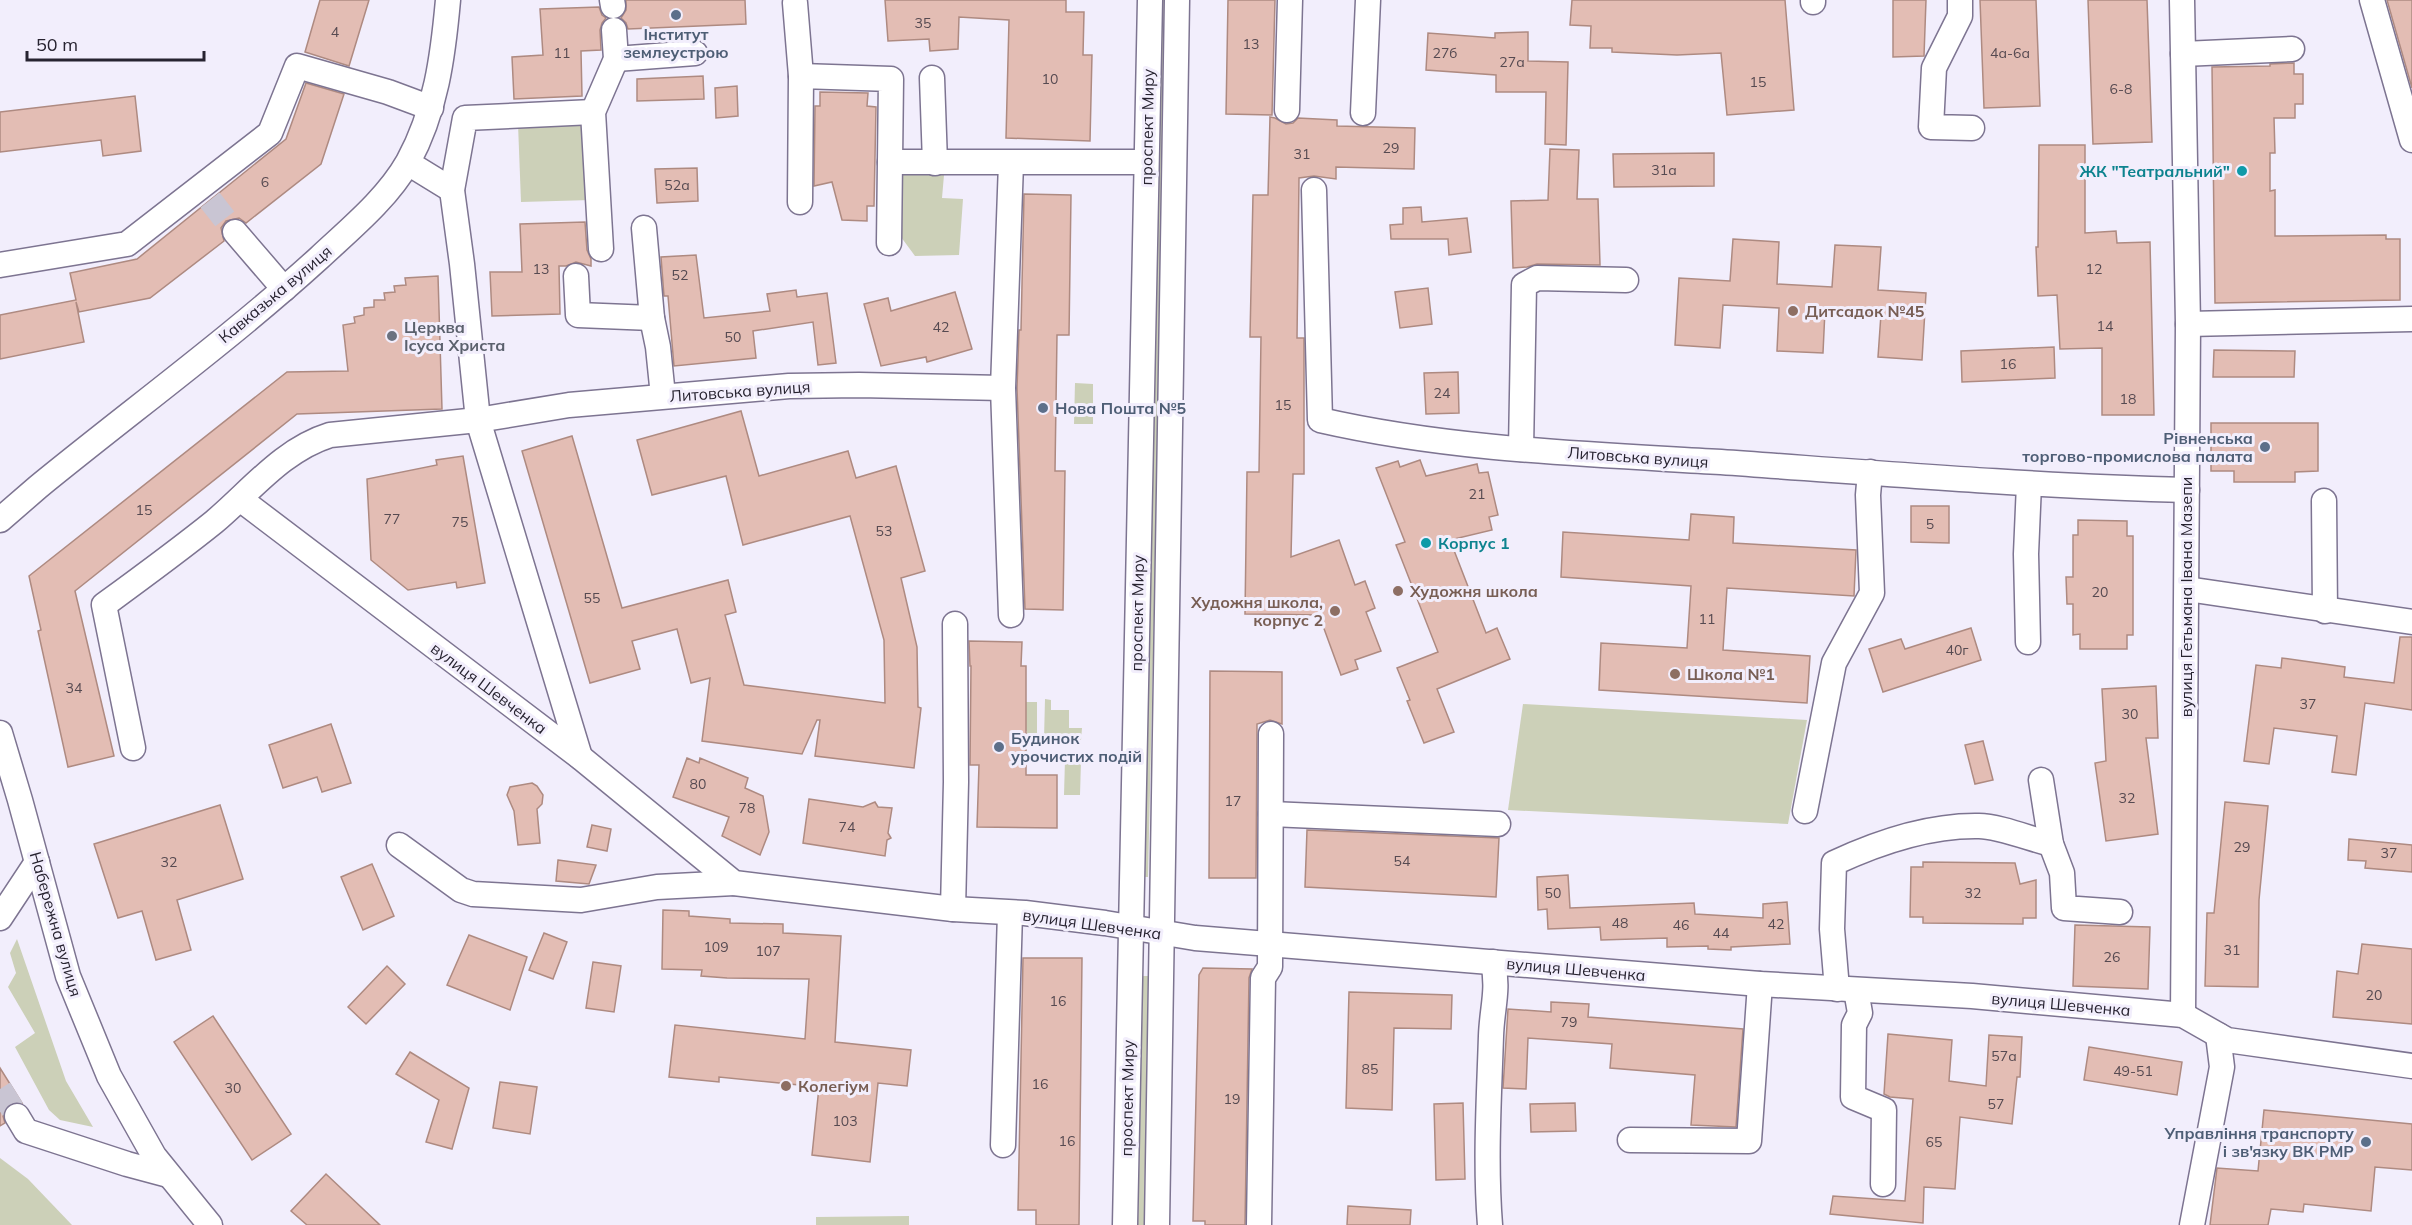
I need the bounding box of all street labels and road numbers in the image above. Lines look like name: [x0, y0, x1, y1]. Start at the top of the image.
street label: проспект Миру: [1136, 68, 1158, 186]
street label: Кавказька вулиця: [214, 241, 336, 347]
street label: Литовська вулиця: [669, 376, 811, 406]
street label: Литовська вулиця: [1567, 442, 1709, 472]
street label: вулиця Гетьмана Івана Мазепи: [2176, 477, 2196, 717]
street label: проспект Миру: [1126, 554, 1148, 672]
street label: вулиця Шевченка: [427, 638, 551, 738]
street label: Набережна вулиця: [26, 849, 86, 999]
street label: вулиця Шевченка: [1021, 904, 1163, 944]
street label: вулиця Шевченка: [1506, 953, 1646, 985]
street label: вулиця Шевченка: [1991, 988, 2131, 1020]
street label: проспект Миру: [1116, 1039, 1138, 1157]

